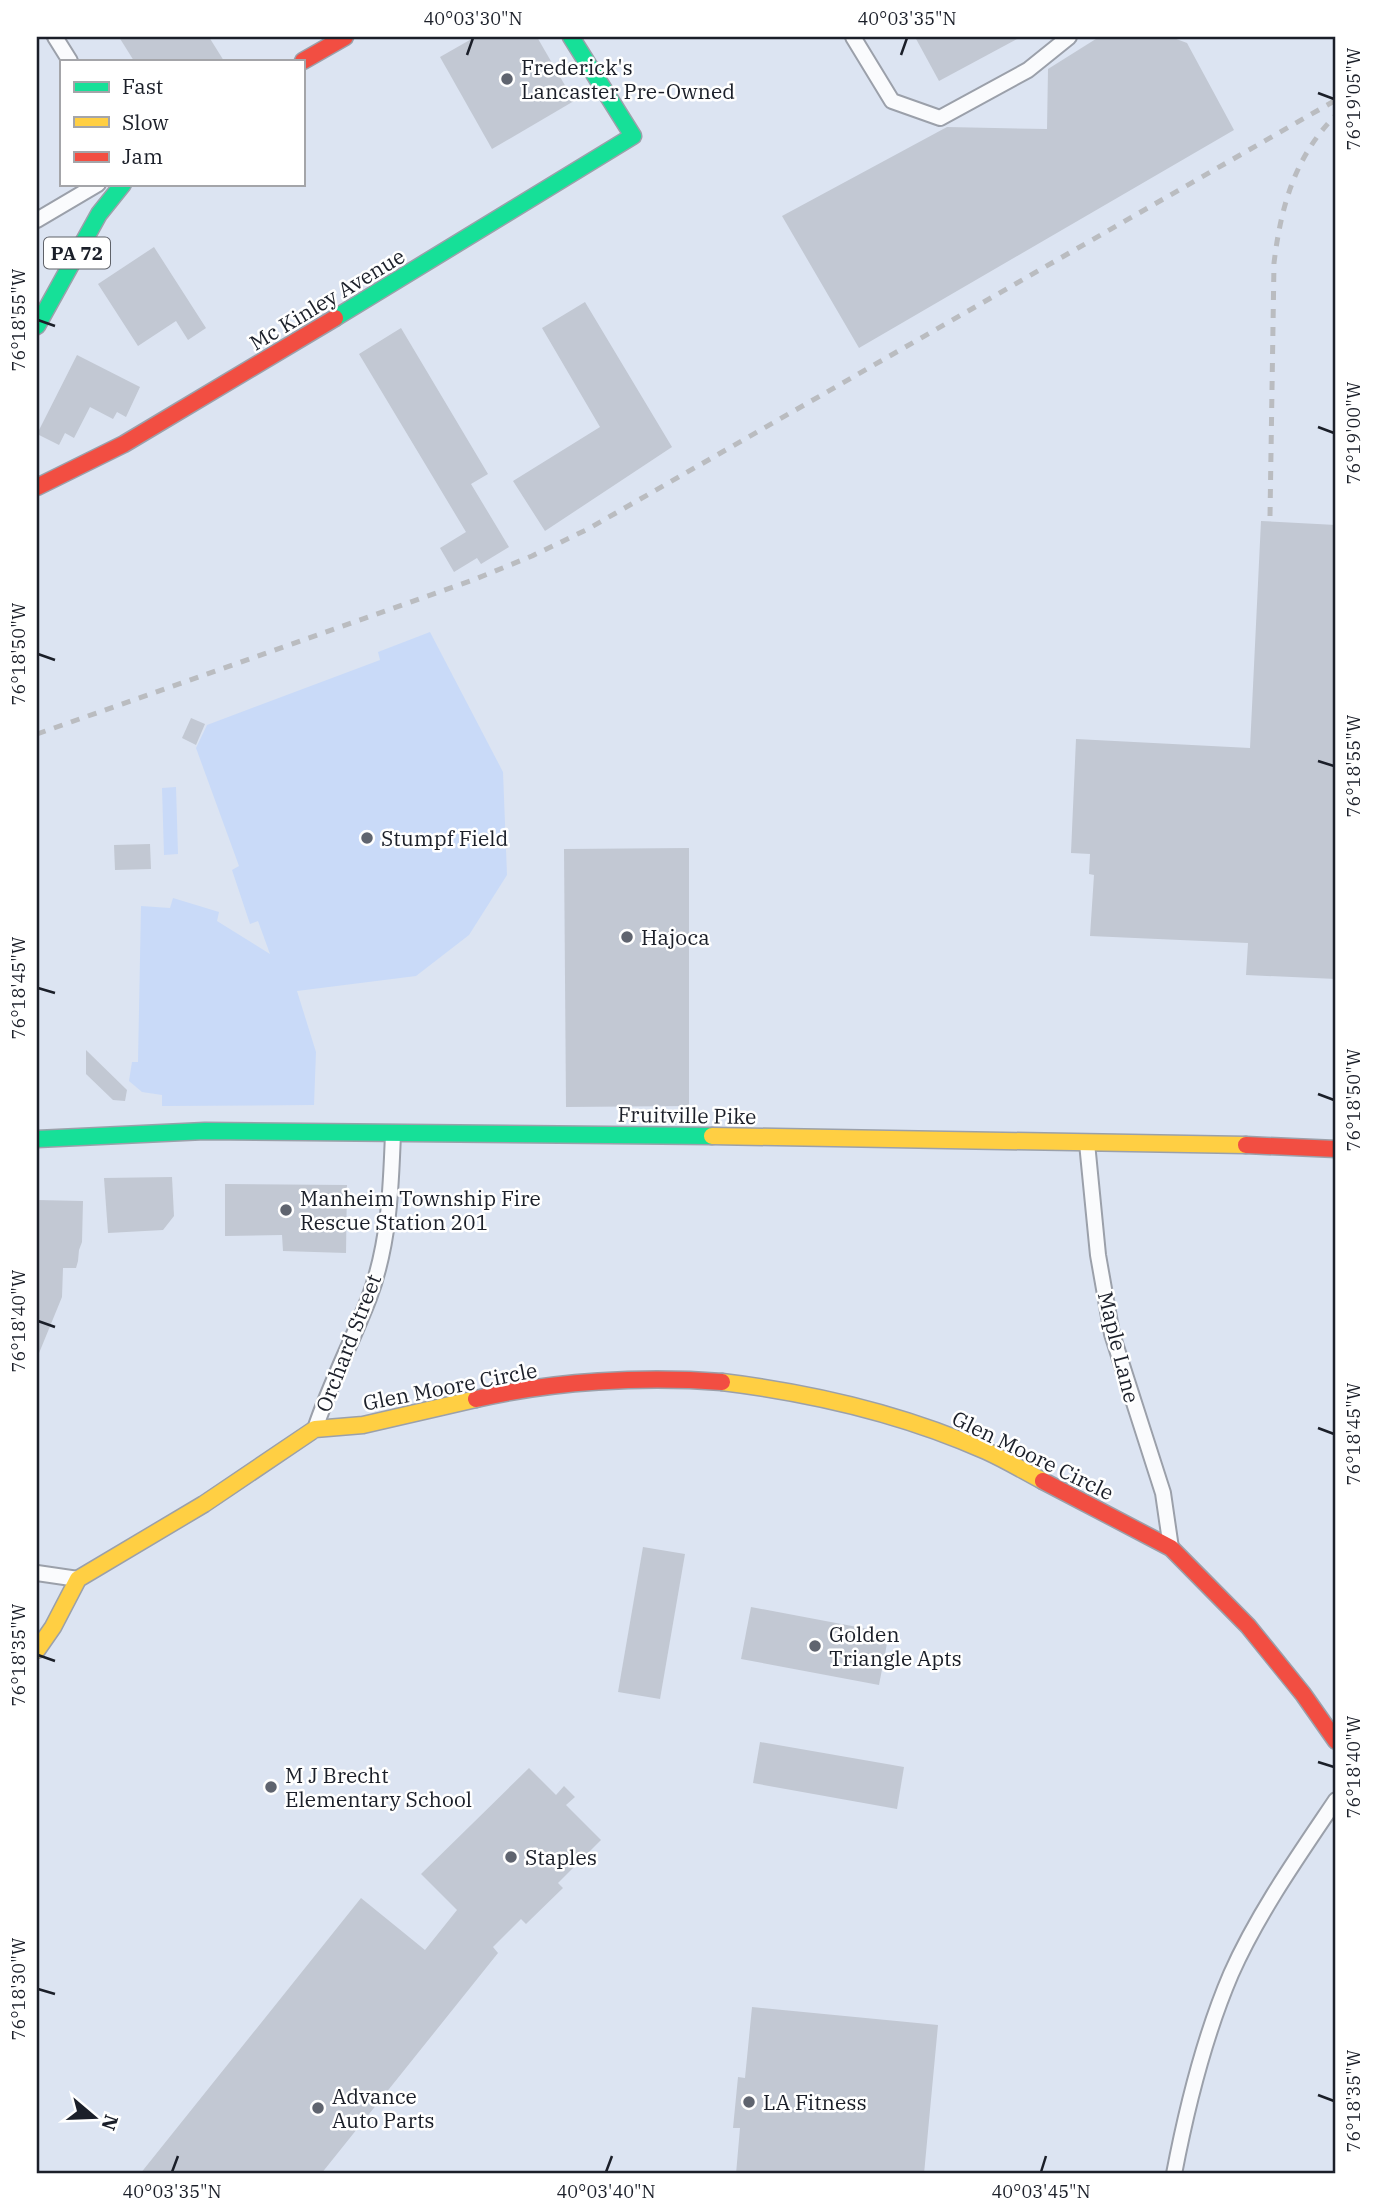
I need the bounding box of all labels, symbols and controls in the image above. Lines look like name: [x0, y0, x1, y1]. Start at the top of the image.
text: 40°03'30"N: [424, 7, 523, 30]
text: 40°03'35"N: [858, 7, 957, 30]
text: 76°19'05"W: [1342, 47, 1365, 150]
place label: Frederick's Lancaster Pre-Owned: [521, 53, 735, 105]
legend: [60, 60, 304, 186]
marker: Frederick's Lancaster Pre-Owned: [499, 71, 515, 87]
text: Fast: [122, 72, 163, 100]
text: Slow: [122, 108, 169, 136]
text: Jam: [122, 142, 163, 170]
road number: PA 72: [44, 238, 110, 268]
street label: Mc Kinley Avenue: [244, 242, 410, 356]
text: 76°18'55"W: [7, 268, 30, 371]
text: 76°19'00"W: [1342, 381, 1365, 484]
text: 76°18'50"W: [7, 602, 30, 705]
text: 76°18'55"W: [1342, 714, 1365, 817]
place label: Stumpf Field: [381, 824, 508, 852]
marker: Stumpf Field: [359, 830, 375, 846]
place label: Hajoca: [641, 923, 710, 951]
marker: Hajoca: [619, 929, 635, 945]
text: 76°18'45"W: [7, 936, 30, 1039]
text: 76°18'50"W: [1342, 1048, 1365, 1151]
street label: Fruitville Pike: [617, 1100, 757, 1130]
place label: Manheim Township Fire Rescue Station 201: [300, 1184, 541, 1236]
marker: Manheim Township Fire Rescue Station 201: [278, 1202, 294, 1218]
text: 76°18'40"W: [7, 1269, 30, 1372]
street label: Orchard Street: [309, 1270, 387, 1416]
street label: Maple Lane: [1092, 1288, 1146, 1406]
street label: Glen Moore Circle: [361, 1355, 539, 1417]
text: 76°18'45"W: [1342, 1382, 1365, 1485]
street label: Glen Moore Circle: [948, 1404, 1118, 1506]
text: 76°18'35"W: [7, 1603, 30, 1706]
place label: Golden Triangle Apts: [829, 1620, 962, 1672]
marker: Golden Triangle Apts: [807, 1638, 823, 1654]
text: 76°18'40"W: [1342, 1715, 1365, 1818]
place label: M J Brecht Elementary School: [285, 1761, 472, 1813]
marker: M J Brecht Elementary School: [263, 1779, 279, 1795]
place label: Staples: [525, 1843, 597, 1871]
marker: Staples: [503, 1849, 519, 1865]
text: 76°18'30"W: [7, 1937, 30, 2040]
text: 76°18'35"W: [1342, 2049, 1365, 2152]
north arrow: [60, 2082, 130, 2152]
place label: Advance Auto Parts: [332, 2082, 435, 2134]
place label: LA Fitness: [763, 2088, 867, 2116]
marker: LA Fitness: [741, 2094, 757, 2110]
marker: Advance Auto Parts: [310, 2100, 326, 2116]
text: N: [96, 2112, 124, 2134]
text: 40°03'35"N: [123, 2180, 222, 2203]
text: 40°03'40"N: [557, 2180, 656, 2203]
text: 40°03'45"N: [992, 2180, 1091, 2203]

